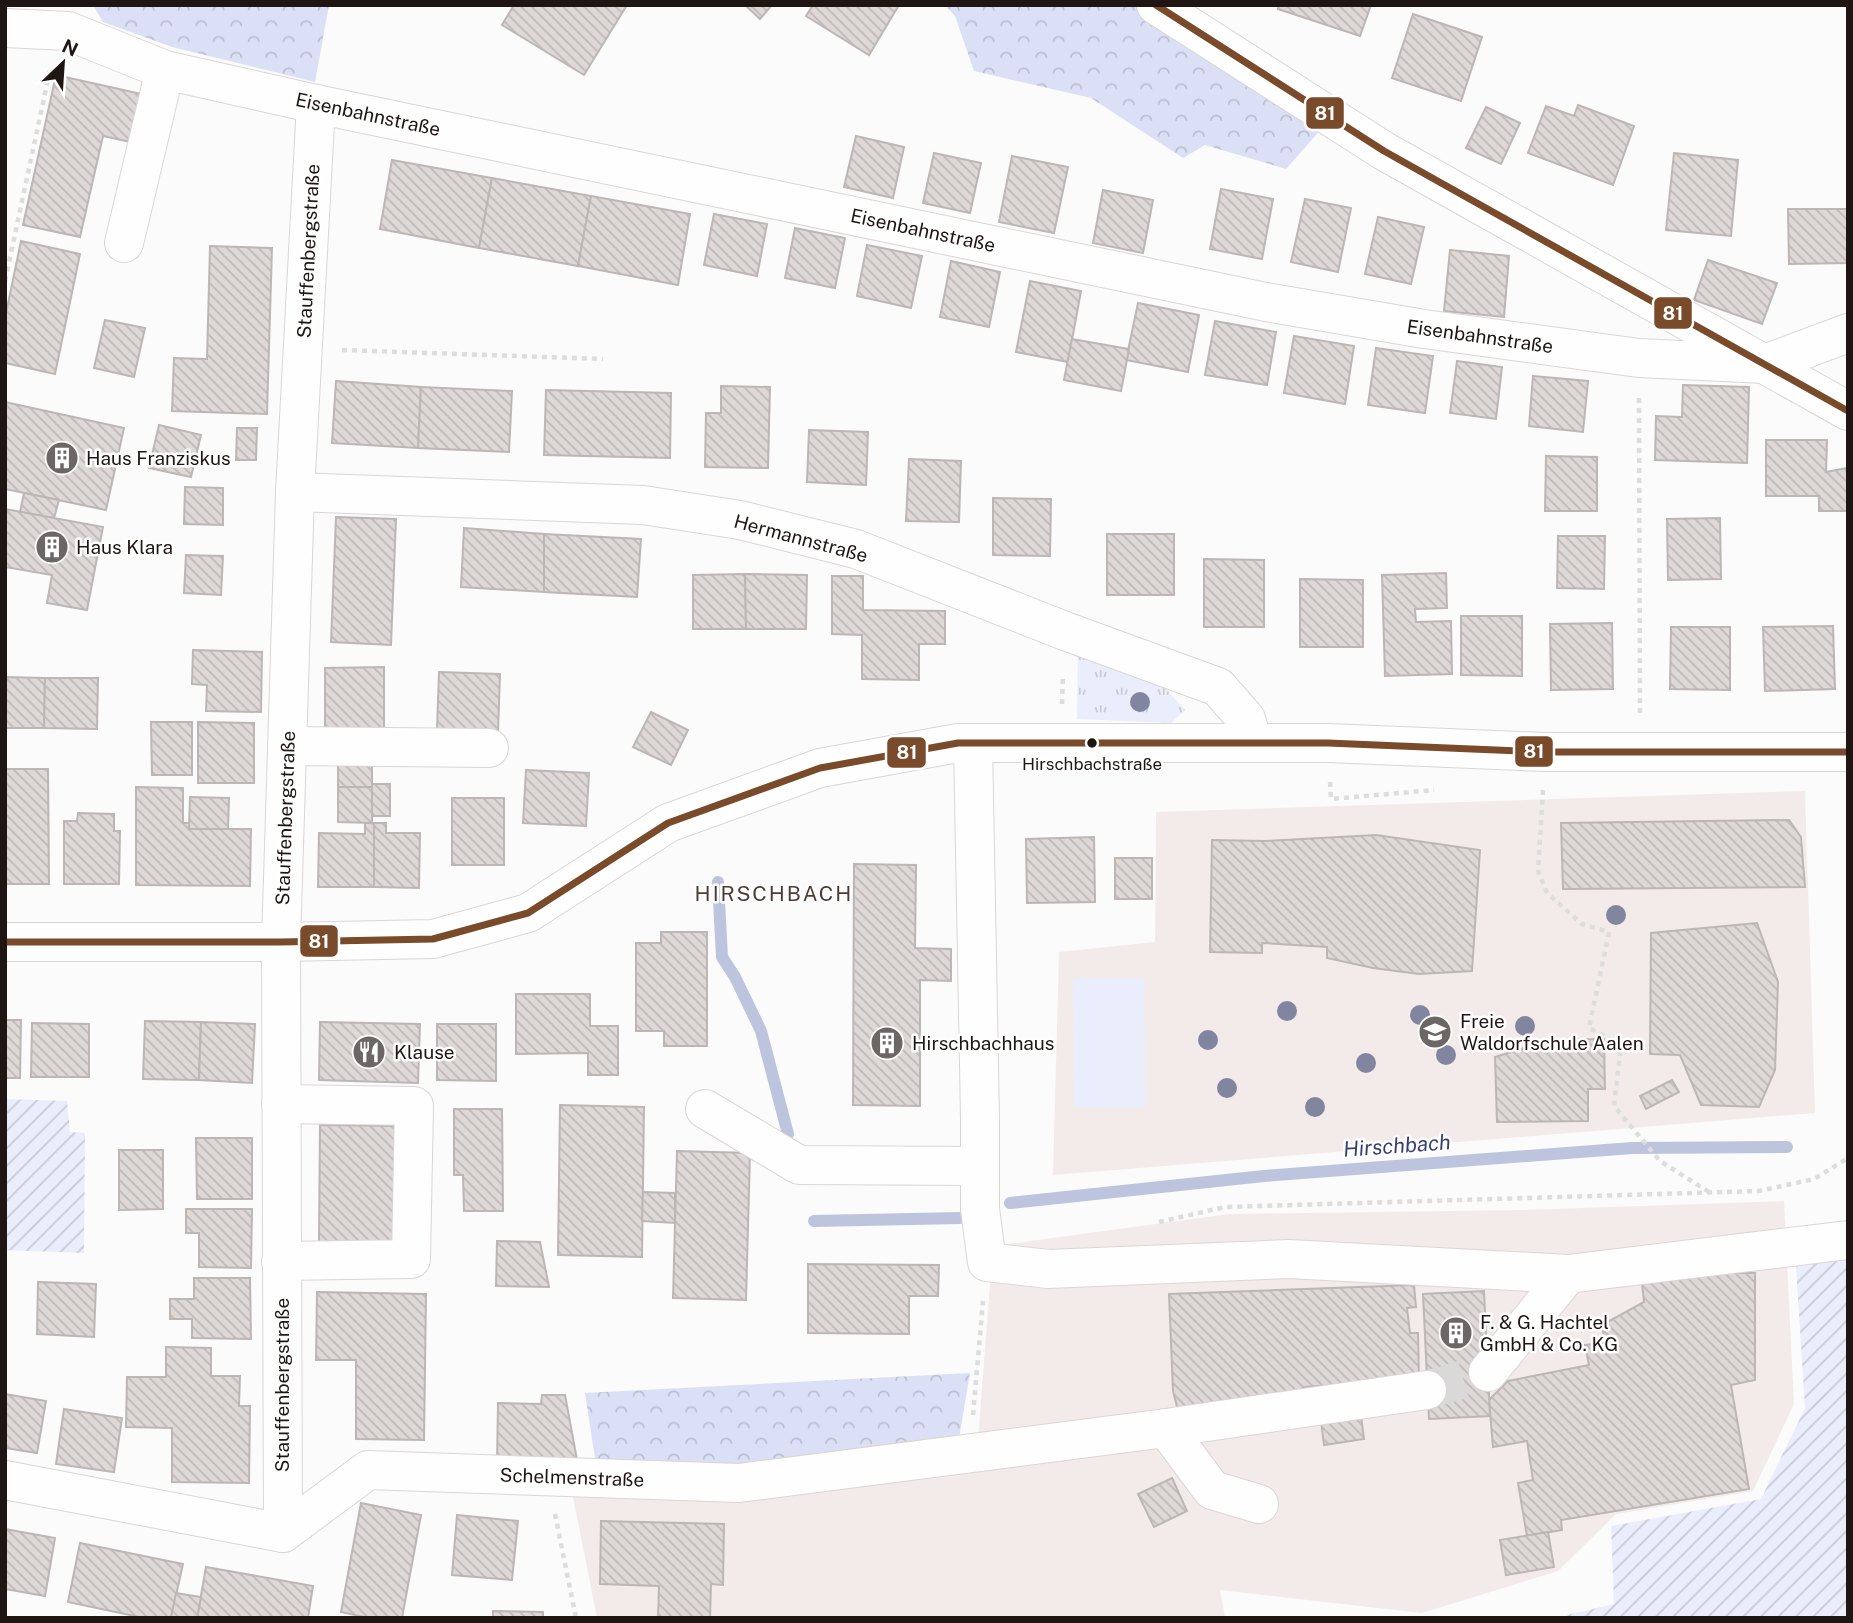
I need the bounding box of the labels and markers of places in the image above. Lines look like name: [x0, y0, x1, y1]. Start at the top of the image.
building icon: Haus Franziskus: [43, 439, 81, 477]
place label: Haus Franziskus: [86, 447, 231, 469]
building icon: Haus Klara: [33, 528, 71, 566]
place label: Haus Klara: [76, 536, 173, 558]
marker: Hirschbachstraße: [1085, 736, 1099, 750]
place label: Hirschbachstraße: [1022, 754, 1162, 774]
place label: Freie Waldorfschule Aalen: [1460, 1010, 1644, 1054]
school or university icon: Freie Waldorfschule Aalen: [1416, 1013, 1454, 1051]
building icon: Hirschbachhaus: [868, 1024, 906, 1062]
place label: Hirschbachhaus: [912, 1032, 1054, 1054]
restaurant icon: Klause: [350, 1033, 388, 1071]
place label: Klause: [394, 1041, 455, 1063]
place label: F. & G. Hachtel GmbH & Co. KG: [1480, 1311, 1618, 1355]
building icon: F. & G. Hachtel GmbH & Co. KG: [1437, 1314, 1475, 1352]

